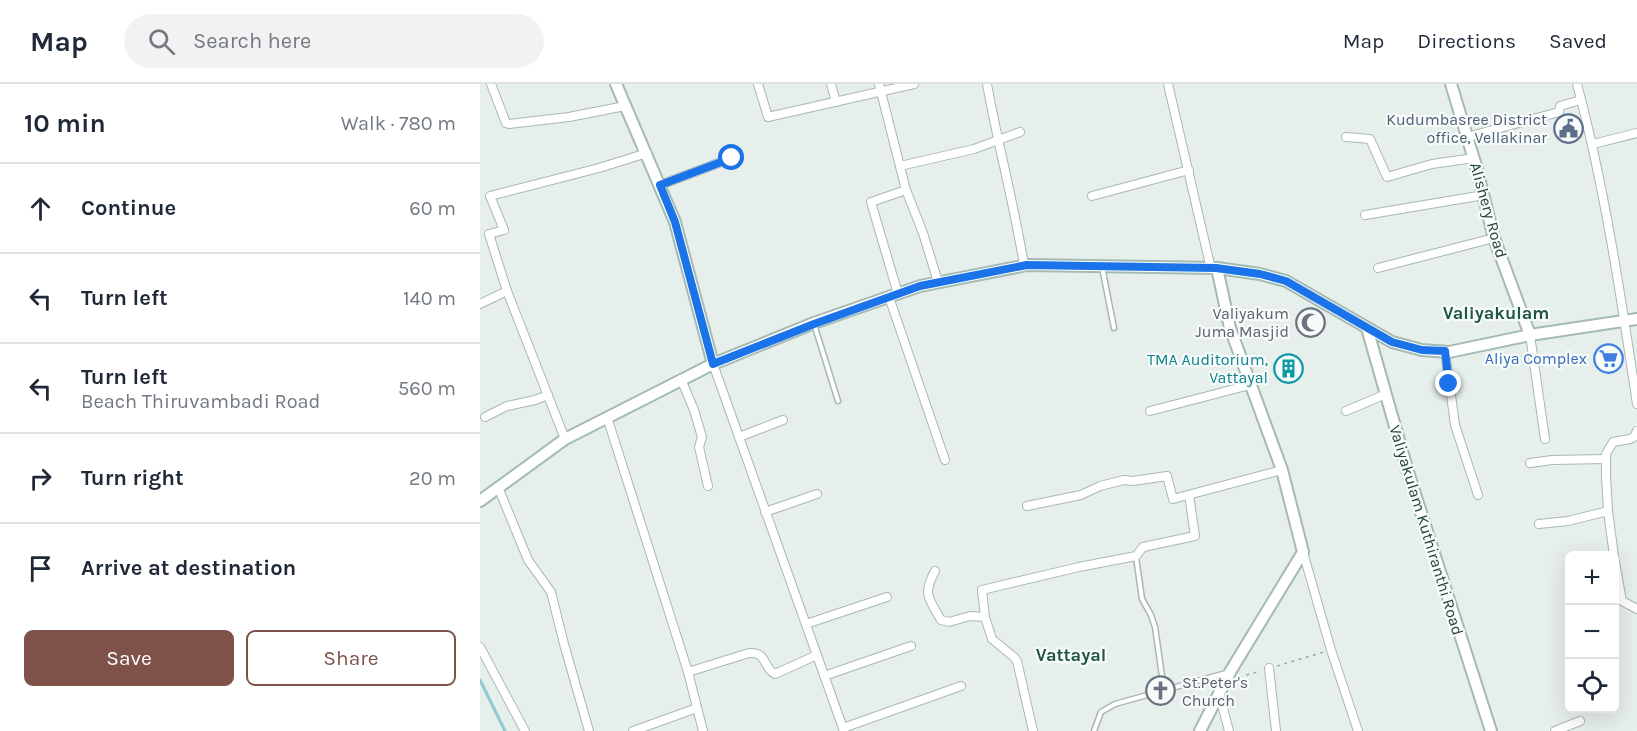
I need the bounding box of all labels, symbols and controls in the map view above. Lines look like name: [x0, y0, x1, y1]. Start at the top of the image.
search box: [124, 14, 544, 68]
text: Map: [30, 25, 88, 58]
icon: search: [145, 25, 178, 58]
text: Search here: [193, 28, 311, 54]
text: Map: [1343, 29, 1384, 53]
text: Directions: [1417, 29, 1516, 53]
text: Saved: [1549, 29, 1607, 53]
text: 10 min: [24, 108, 106, 139]
place label: Kudumbasree District office, Vellakinar: [1386, 110, 1547, 147]
text: Walk · 780 m: [341, 112, 456, 135]
public building icon: Kudumbasree District office, Vellakinar: [1552, 112, 1584, 144]
route start: [718, 144, 744, 170]
street label: Alishery Road: [1466, 160, 1511, 260]
icon: ahead: [24, 192, 57, 225]
text: Continue: [81, 195, 176, 221]
text: 60 m: [409, 197, 456, 220]
icon: left: [24, 282, 57, 315]
text: Turn left: [81, 285, 168, 311]
text: 140 m: [403, 287, 456, 310]
district label: Valiyakulam: [1443, 302, 1549, 324]
place label: Valiyakum Juma Masjid: [1195, 304, 1289, 341]
mosque icon: Valiyakum Juma Masjid: [1294, 306, 1326, 338]
supermarket icon: Aliya Complex: [1592, 342, 1624, 374]
place label: Aliya Complex: [1485, 349, 1587, 368]
place label: TMA Auditorium, Vattayal: [1147, 350, 1268, 387]
building icon: TMA Auditorium, Vattayal: [1273, 352, 1305, 384]
text: Turn left: [81, 364, 168, 390]
route end: [1435, 370, 1461, 396]
icon: left: [24, 372, 57, 405]
text: 560 m: [398, 377, 456, 400]
text: Beach Thiruvambadi Road: [81, 390, 320, 413]
street label: Valiyakulam Kuthiranthi Road: [1385, 423, 1468, 638]
icon: right: [24, 462, 57, 495]
text: Turn right: [81, 465, 184, 491]
text: 20 m: [409, 467, 456, 490]
map controls: [1565, 551, 1619, 713]
button: +: [1565, 551, 1619, 605]
icon: arrive: [24, 552, 57, 585]
text: Arrive at destination: [81, 555, 296, 581]
button: −: [1565, 605, 1619, 659]
button: Save: [24, 630, 234, 686]
button: Share: [246, 630, 456, 686]
district label: Vattayal: [1036, 644, 1106, 666]
button: locate: [1565, 659, 1619, 713]
place label: St.Peter's Church: [1182, 673, 1248, 710]
church icon: St.Peter's Church: [1145, 675, 1177, 707]

